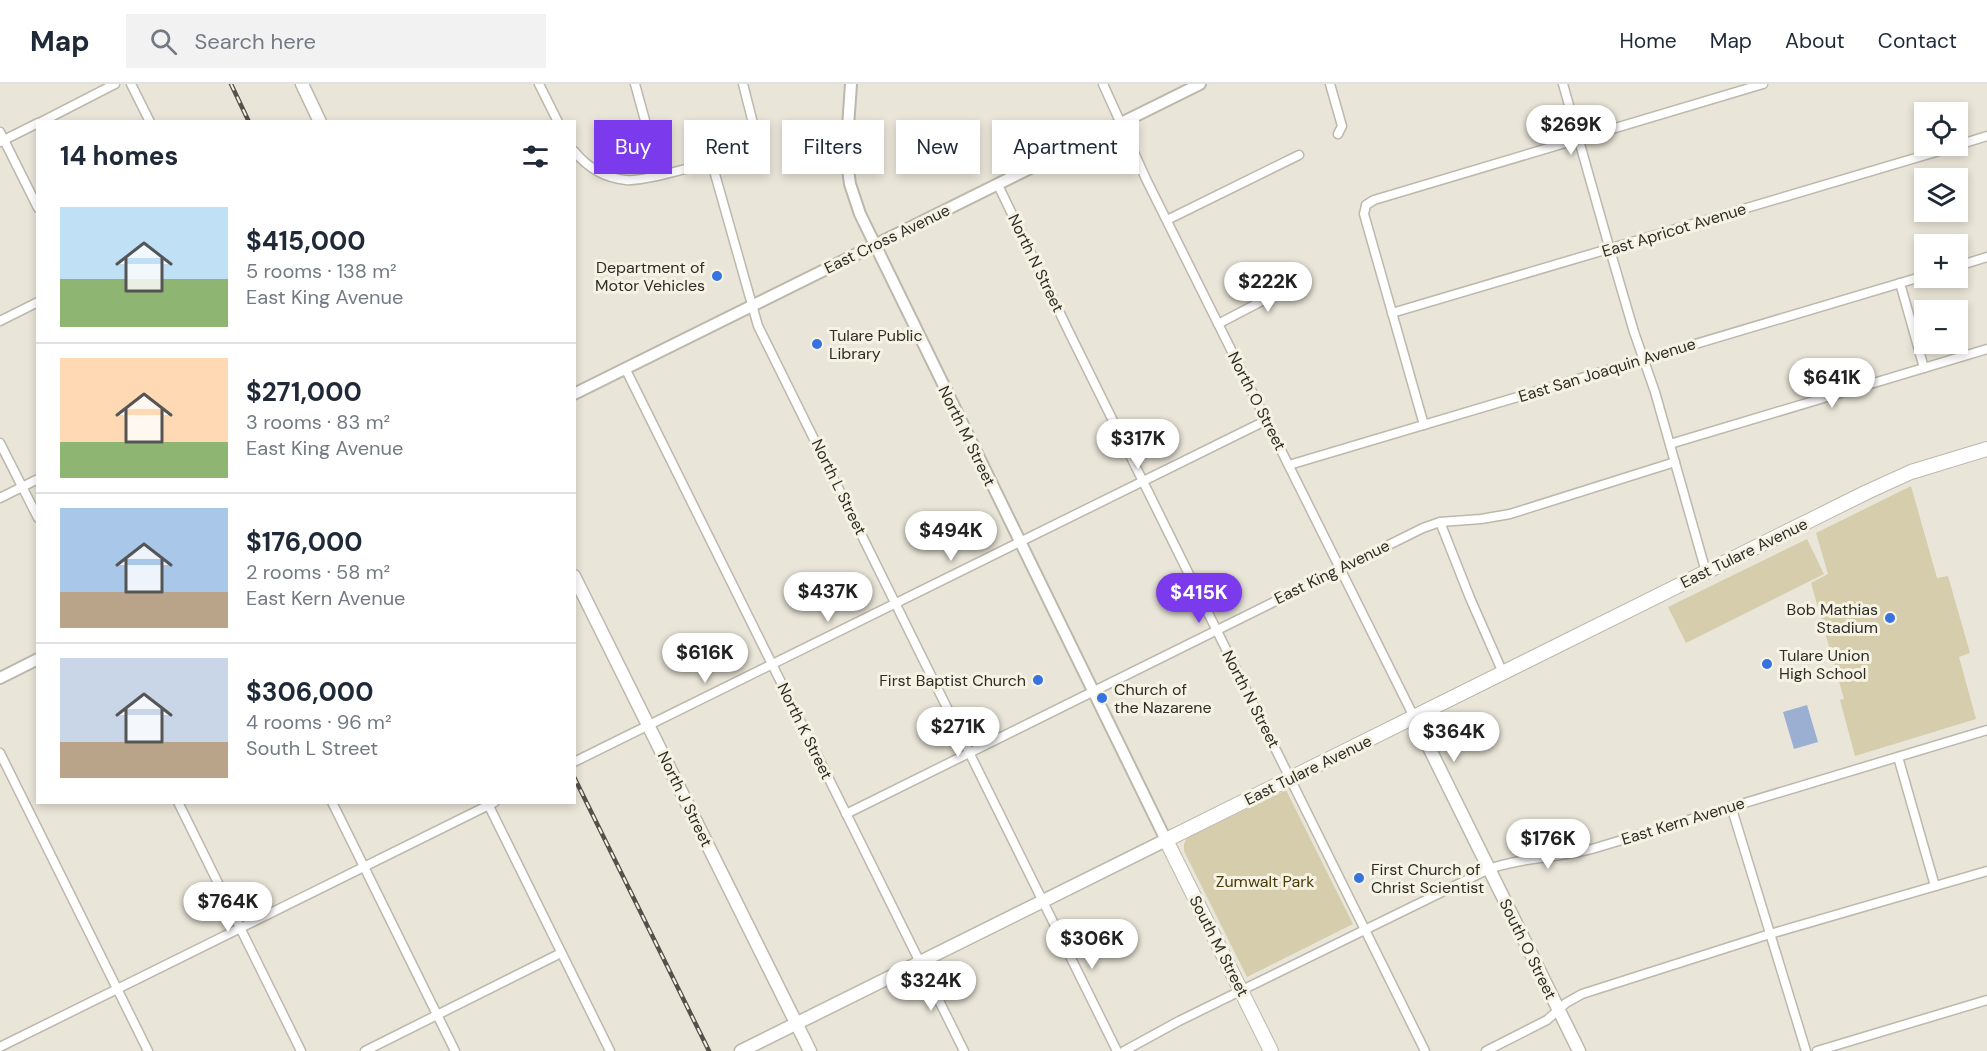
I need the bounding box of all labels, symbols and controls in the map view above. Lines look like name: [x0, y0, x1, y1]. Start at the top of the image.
search box: [126, 14, 546, 68]
text: Map: [30, 23, 90, 60]
icon: search: [147, 25, 180, 58]
text: Search here: [195, 27, 316, 56]
text: Home: [1619, 27, 1677, 55]
text: Map: [1710, 27, 1752, 55]
text: About: [1785, 27, 1845, 55]
text: Contact: [1878, 27, 1957, 55]
map controls: [1914, 102, 1968, 354]
button: locate: [1914, 102, 1968, 156]
pin: $269K: [1529, 105, 1613, 156]
text: $269K: [1540, 111, 1602, 137]
chip: Buy: [594, 120, 672, 174]
chip: Rent: [684, 120, 770, 174]
chip: Filters: [782, 120, 884, 174]
chip: New: [896, 120, 980, 174]
chip: Apartment: [992, 120, 1139, 174]
text: 14 homes: [60, 139, 178, 173]
icon: filters: [519, 140, 552, 173]
button: layers: [1914, 168, 1968, 222]
street label: East Apricot Avenue: [1599, 198, 1749, 262]
street label: East Cross Avenue: [821, 199, 953, 279]
street label: North N Street: [1003, 210, 1069, 316]
text: $415,000: [246, 224, 366, 258]
icon: home: [108, 231, 180, 303]
button: +: [1914, 234, 1968, 288]
place label: Department of Motor Vehicles: [595, 257, 705, 296]
text: 5 rooms · 138 m²: [246, 258, 397, 284]
pin: $222K: [1226, 262, 1310, 313]
text: $222K: [1238, 268, 1298, 294]
marker: Department of Motor Vehicles: [710, 269, 724, 283]
text: East King Avenue: [246, 284, 403, 310]
button: −: [1914, 300, 1968, 354]
place label: Tulare Public Library: [829, 325, 923, 364]
street label: East San Joaquin Avenue: [1516, 333, 1698, 407]
marker: Tulare Public Library: [810, 337, 824, 351]
street label: North O Street: [1223, 348, 1291, 454]
pin: $641K: [1790, 358, 1874, 409]
text: $641K: [1803, 364, 1861, 390]
text: $271,000: [246, 375, 362, 409]
icon: home: [108, 382, 180, 454]
street label: North M Street: [934, 382, 1000, 490]
text: 3 rooms · 83 m²: [246, 409, 390, 435]
pin: $317K: [1096, 419, 1180, 470]
text: $317K: [1110, 425, 1166, 451]
text: East King Avenue: [246, 435, 403, 461]
street label: North L Street: [807, 436, 871, 538]
pin: $494K: [909, 511, 993, 562]
street label: East Tulare Avenue: [1677, 513, 1811, 593]
text: $494K: [919, 517, 983, 543]
text: $176,000: [246, 525, 363, 559]
icon: home: [108, 532, 180, 604]
street label: East King Avenue: [1271, 535, 1393, 609]
text: 2 rooms · 58 m²: [246, 559, 390, 585]
pin: $437K: [786, 572, 870, 623]
pin: $415K: [1157, 573, 1241, 624]
text: $437K: [798, 578, 858, 604]
text: $415K: [1170, 579, 1228, 605]
text: East Kern Avenue: [246, 585, 405, 611]
place label: Bob Mathias Stadium: [1787, 599, 1878, 638]
marker: Bob Mathias Stadium: [1883, 611, 1897, 625]
pin: $616K: [663, 633, 747, 684]
text: $616K: [676, 639, 734, 665]
place label: Tulare Union High School: [1779, 645, 1870, 684]
street label: North N Street: [1217, 647, 1285, 751]
marker: Tulare Union High School: [1760, 657, 1774, 671]
place label: First Baptist Church: [879, 670, 1026, 691]
marker: First Baptist Church: [1031, 673, 1045, 687]
text: $306,000: [246, 675, 373, 709]
street label: North K Street: [773, 679, 837, 783]
place label: Church of the Nazarene: [1114, 679, 1212, 718]
icon: home: [108, 682, 180, 754]
marker: Church of the Nazarene: [1095, 691, 1109, 705]
pin: $271K: [916, 707, 1000, 758]
text: 4 rooms · 96 m²: [246, 709, 392, 735]
pin: $364K: [1412, 712, 1496, 763]
text: $271K: [931, 713, 985, 739]
text: $364K: [1423, 718, 1485, 744]
street label: East Tulare Avenue: [1241, 730, 1375, 810]
text: South L Street: [246, 735, 378, 761]
street label: North J Street: [653, 748, 717, 850]
street label: East Kern Avenue: [1619, 792, 1747, 850]
pin: $176K: [1506, 819, 1590, 870]
text: $176K: [1520, 825, 1576, 851]
place label: First Church of Christ Scientist: [1371, 859, 1484, 898]
park label: Zumwalt Park: [1216, 871, 1314, 892]
marker: First Church of Christ Scientist: [1352, 871, 1366, 885]
pin: $764K: [186, 882, 270, 933]
text: $764K: [197, 888, 259, 914]
street label: South M Street: [1185, 892, 1253, 1000]
street label: South O Street: [1495, 895, 1561, 1003]
pin: $306K: [1050, 919, 1134, 970]
text: $306K: [1060, 925, 1124, 951]
pin: $324K: [889, 961, 973, 1012]
text: $324K: [900, 967, 962, 993]

